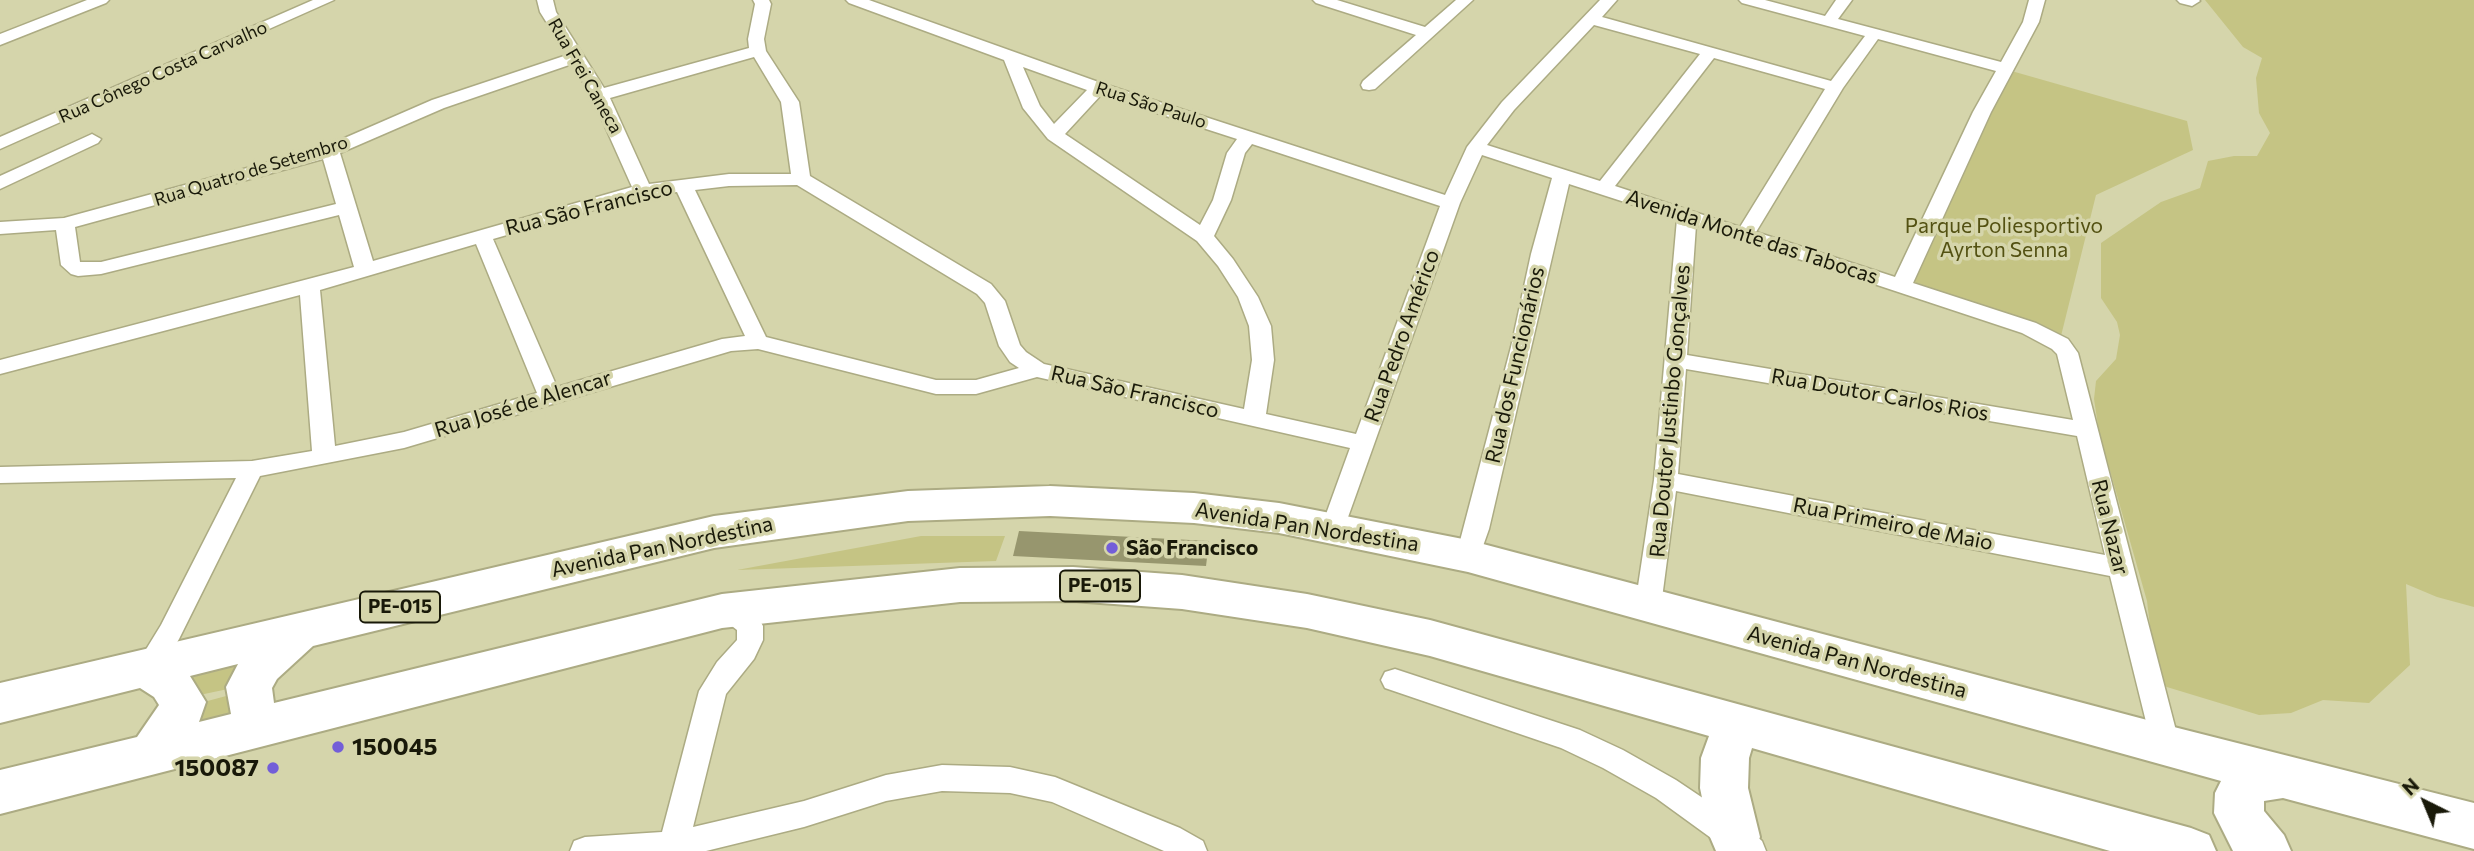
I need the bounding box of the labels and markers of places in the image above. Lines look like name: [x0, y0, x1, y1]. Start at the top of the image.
place label: São Francisco: [1126, 535, 1258, 561]
marker: São Francisco: [1104, 540, 1120, 556]
place label: 150045: [352, 733, 437, 761]
marker: 150045: [330, 739, 346, 755]
place label: 150087: [174, 754, 259, 782]
marker: 150087: [265, 760, 281, 776]

